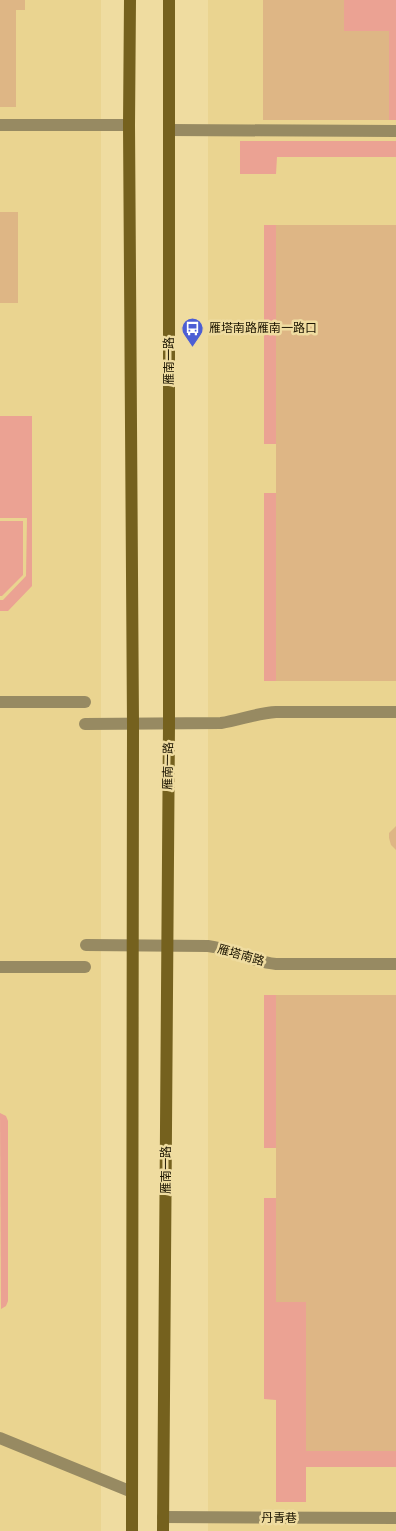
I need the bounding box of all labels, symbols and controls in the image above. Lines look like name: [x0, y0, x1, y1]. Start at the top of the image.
bus stop icon: 雁塔南路雁南一路口: [181, 316, 205, 347]
place label: 雁塔南路雁南一路口: [209, 321, 317, 335]
street label: 雁南一路: [162, 337, 176, 385]
street label: 雁南一路: [161, 742, 175, 790]
street label: 雁塔南路: [216, 942, 266, 968]
street label: 雁南一路: [159, 1146, 173, 1194]
street label: 丹青巷: [261, 1511, 297, 1525]

